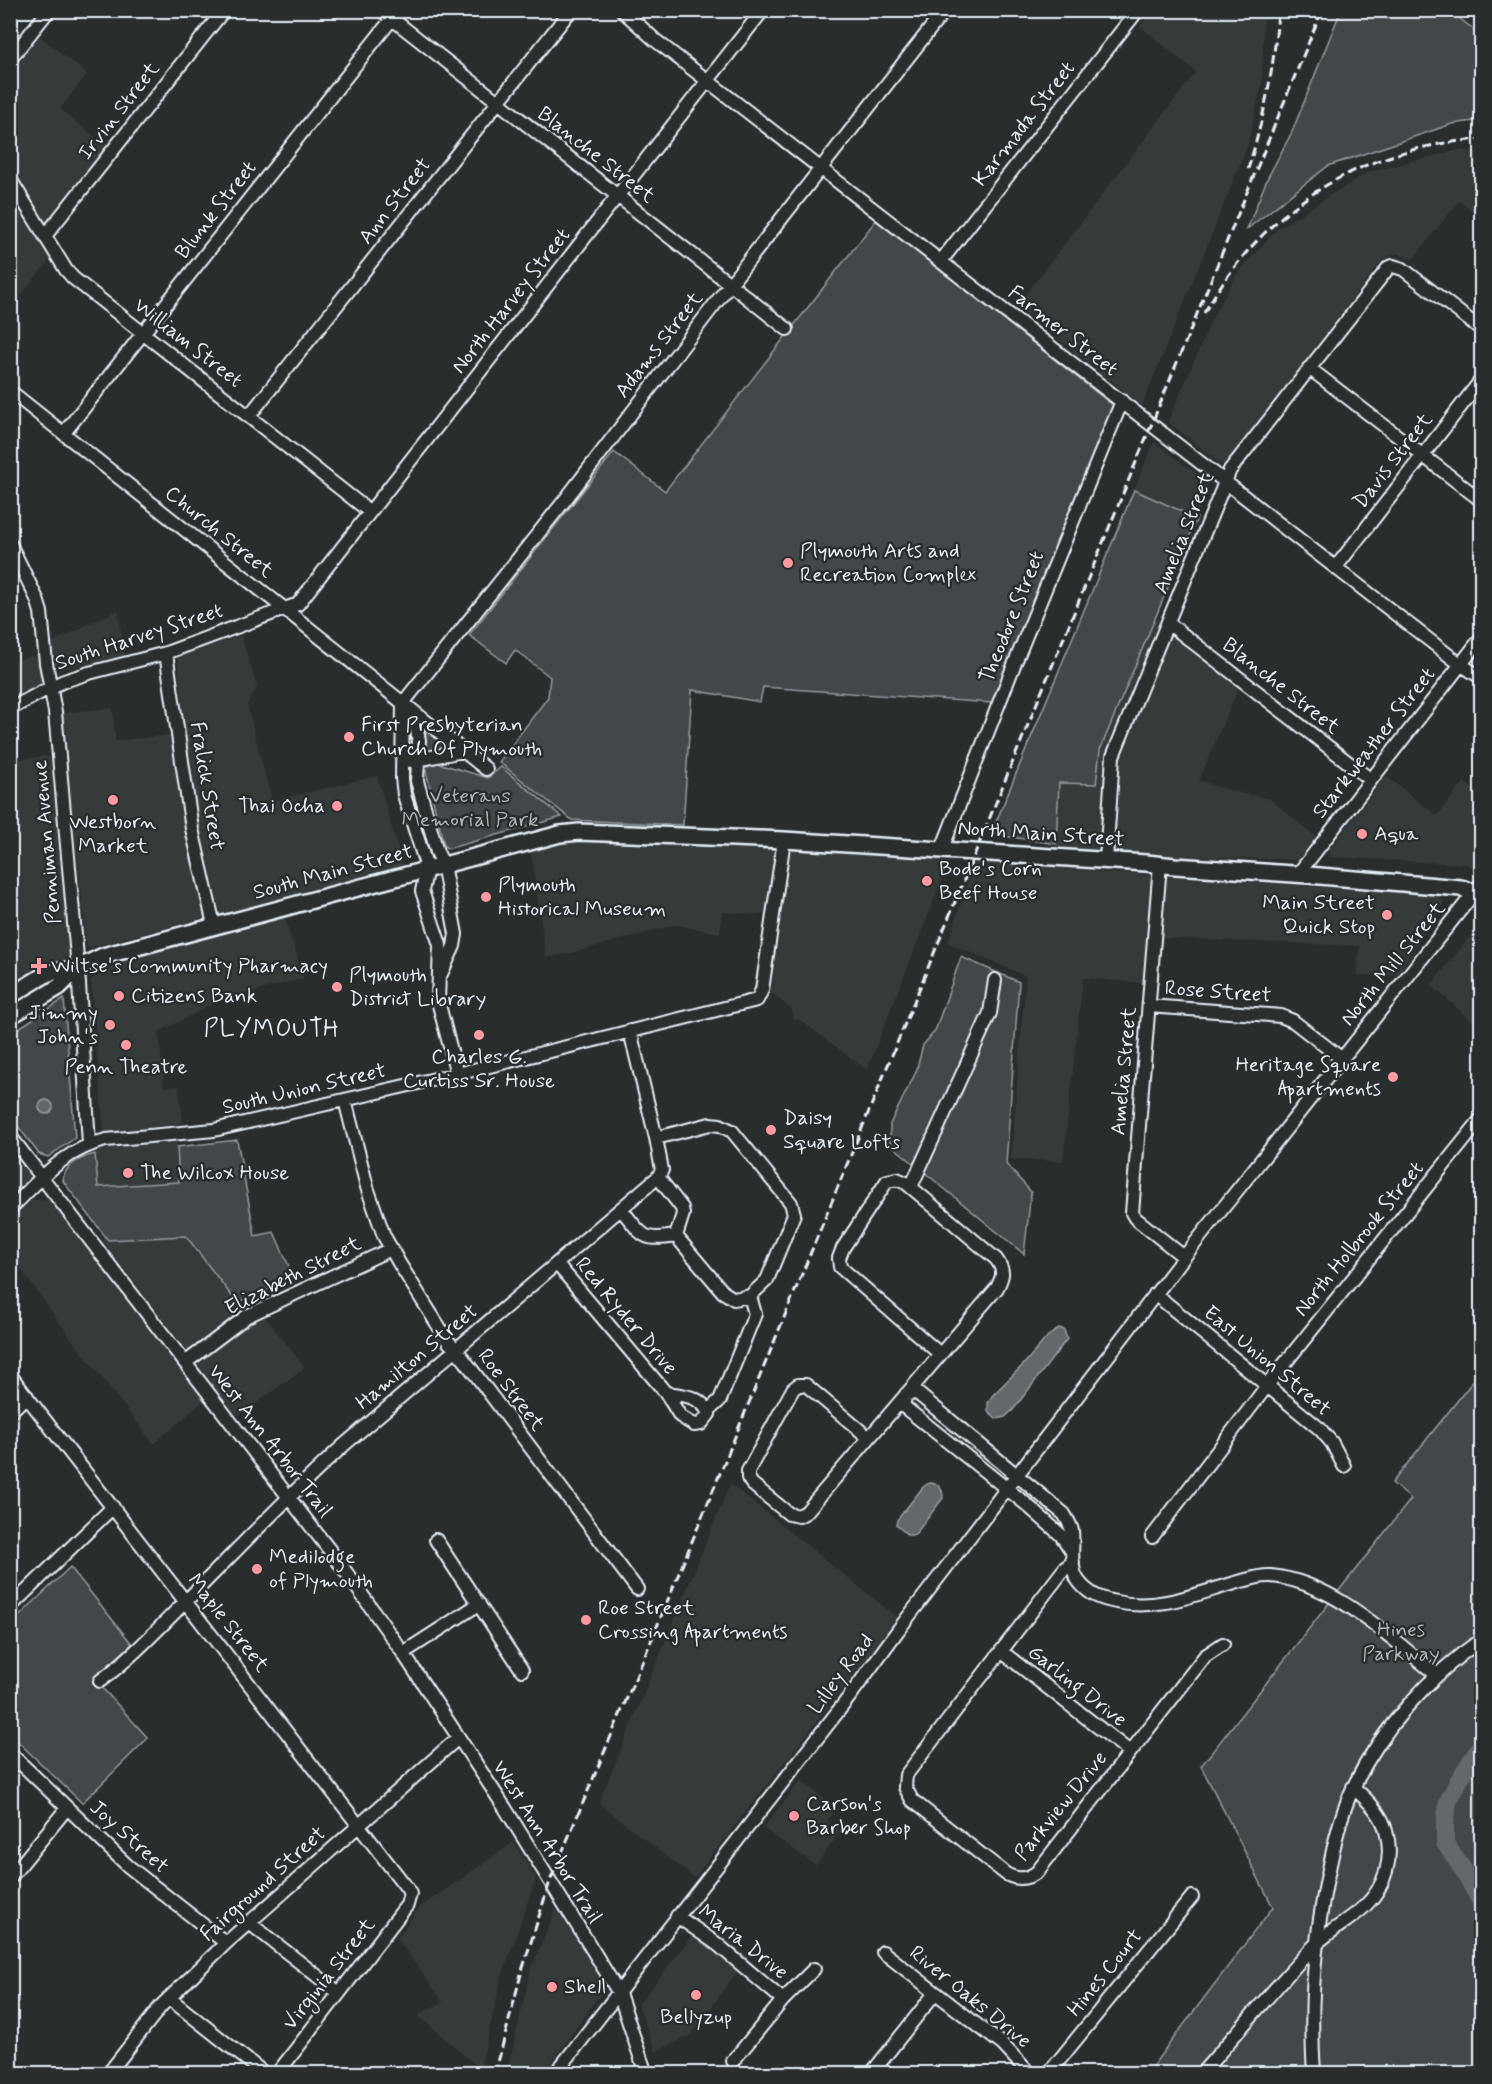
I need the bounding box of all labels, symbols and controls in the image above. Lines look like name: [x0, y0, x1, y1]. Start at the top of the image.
street label: Karmada Street: [966, 55, 1082, 192]
street label: Irvin Street: [72, 56, 167, 166]
street label: Blanche Street: [531, 100, 661, 210]
street label: Ann Street: [352, 152, 438, 250]
street label: Blunk Street: [169, 155, 263, 265]
street label: North Harvey Street: [445, 222, 577, 380]
street label: Farmer Street: [1002, 279, 1124, 383]
street label: Adams Street: [609, 286, 710, 404]
street label: William Street: [128, 292, 248, 394]
street label: Davis Street: [1347, 407, 1440, 515]
street label: Amelia Street: [1147, 467, 1221, 598]
street label: Church Street: [159, 480, 280, 585]
place label: Plymouth Arts and Recreation Complex: [800, 537, 976, 589]
street label: Theodore Street: [973, 547, 1051, 687]
marker: Plymouth Arts and Recreation Complex: [781, 556, 795, 570]
street label: South Harvey Street: [52, 597, 227, 677]
street label: Blanche Street: [1216, 631, 1346, 741]
street label: Starkweather Street: [1306, 661, 1442, 825]
place label: First Presbyterian Church Of Plymouth: [361, 711, 542, 763]
street label: Fralick Street: [183, 720, 231, 853]
marker: First Presbyterian Church Of Plymouth: [342, 730, 356, 744]
street label: Penniman Avenue: [26, 759, 68, 925]
park label: Veterans Memorial Park: [401, 782, 539, 834]
place label: Thai Ocha: [238, 792, 325, 820]
marker: Westborn Market: [106, 793, 120, 807]
marker: Thai Ocha: [330, 799, 344, 813]
place label: Westborn Market: [70, 808, 157, 860]
street label: North Main Street: [957, 814, 1125, 854]
place label: Aqua: [1374, 820, 1419, 848]
marker: Aqua: [1355, 827, 1369, 841]
street label: South Main Street: [250, 837, 416, 907]
place label: Bode's Corn Beef House: [939, 855, 1042, 907]
place label: Plymouth Historical Museum: [498, 871, 666, 923]
marker: Bode's Corn Beef House: [920, 874, 934, 888]
place label: Main Street Quick Stop: [1262, 889, 1375, 941]
marker: Plymouth Historical Museum: [479, 890, 493, 904]
street label: North Mill Street: [1334, 895, 1452, 1032]
marker: Main Street Quick Stop: [1380, 908, 1394, 922]
place label: Wiltse's Community Pharmacy: [51, 952, 328, 980]
marker: Wiltse's Community Pharmacy: [32, 959, 46, 973]
place label: Plymouth District Library: [349, 961, 486, 1013]
street label: Rose Street: [1164, 974, 1272, 1010]
marker: Plymouth District Library: [330, 980, 344, 994]
place label: Citizens Bank: [131, 982, 257, 1010]
marker: Citizens Bank: [112, 989, 126, 1003]
place label: Jimmy John's: [29, 999, 98, 1051]
street label: Amelia Street: [1104, 1005, 1144, 1136]
district label: PLYMOUTH: [204, 1014, 340, 1045]
marker: Jimmy John's: [103, 1018, 117, 1032]
marker: Charles G. Curtiss Sr. House: [472, 1028, 486, 1042]
marker: Penn Theatre: [119, 1038, 133, 1052]
place label: Charles G. Curtiss Sr. House: [403, 1043, 555, 1095]
place label: Heritage Square Apartments: [1235, 1051, 1381, 1104]
place label: Penn Theatre: [65, 1053, 188, 1081]
street label: South Union Street: [219, 1057, 389, 1121]
marker: Heritage Square Apartments: [1386, 1070, 1400, 1084]
place label: Daisy Square Lofts: [783, 1104, 900, 1156]
marker: Daisy Square Lofts: [764, 1123, 778, 1137]
street label: North Holbrook Street: [1288, 1155, 1430, 1322]
place label: The Wilcox House: [140, 1159, 289, 1187]
marker: The Wilcox House: [121, 1166, 135, 1180]
street label: Elizabeth Street: [220, 1229, 367, 1322]
street label: Red Ryder Drive: [568, 1251, 684, 1381]
street label: Hamilton Street: [350, 1297, 484, 1416]
street label: East Union Street: [1197, 1299, 1337, 1423]
street label: Roe Street: [471, 1343, 552, 1437]
street label: West Ann Arbor Trail: [201, 1359, 339, 1523]
place label: Medilodge of Plymouth: [269, 1543, 373, 1595]
marker: Medilodge of Plymouth: [250, 1562, 264, 1576]
street label: Maple Street: [181, 1568, 276, 1679]
place label: Roe Street Crossing Apartments: [598, 1594, 788, 1647]
marker: Roe Street Crossing Apartments: [579, 1613, 593, 1627]
park label: Hines Parkway: [1362, 1616, 1440, 1668]
street label: Lilley Road: [801, 1628, 881, 1720]
street label: Garling Drive: [1020, 1638, 1132, 1735]
street label: Parkview Drive: [1008, 1745, 1114, 1867]
street label: West Ann Arbor Trail: [486, 1755, 608, 1929]
place label: Carson's Barber Shop: [806, 1790, 911, 1842]
street label: Joy Street: [83, 1794, 175, 1880]
marker: Carson's Barber Shop: [787, 1809, 801, 1823]
street label: Fairground Street: [194, 1820, 333, 1949]
street label: Maria Drive: [692, 1898, 794, 1986]
street label: Virginia Street: [276, 1912, 383, 2037]
street label: Hines Court: [1061, 1923, 1149, 2023]
street label: River Oaks Drive: [903, 1939, 1037, 2055]
place label: Shell: [564, 1973, 606, 2001]
marker: Shell: [545, 1980, 559, 1994]
marker: Bellyzup: [689, 1988, 703, 2002]
place label: Bellyzup: [660, 2003, 732, 2031]

